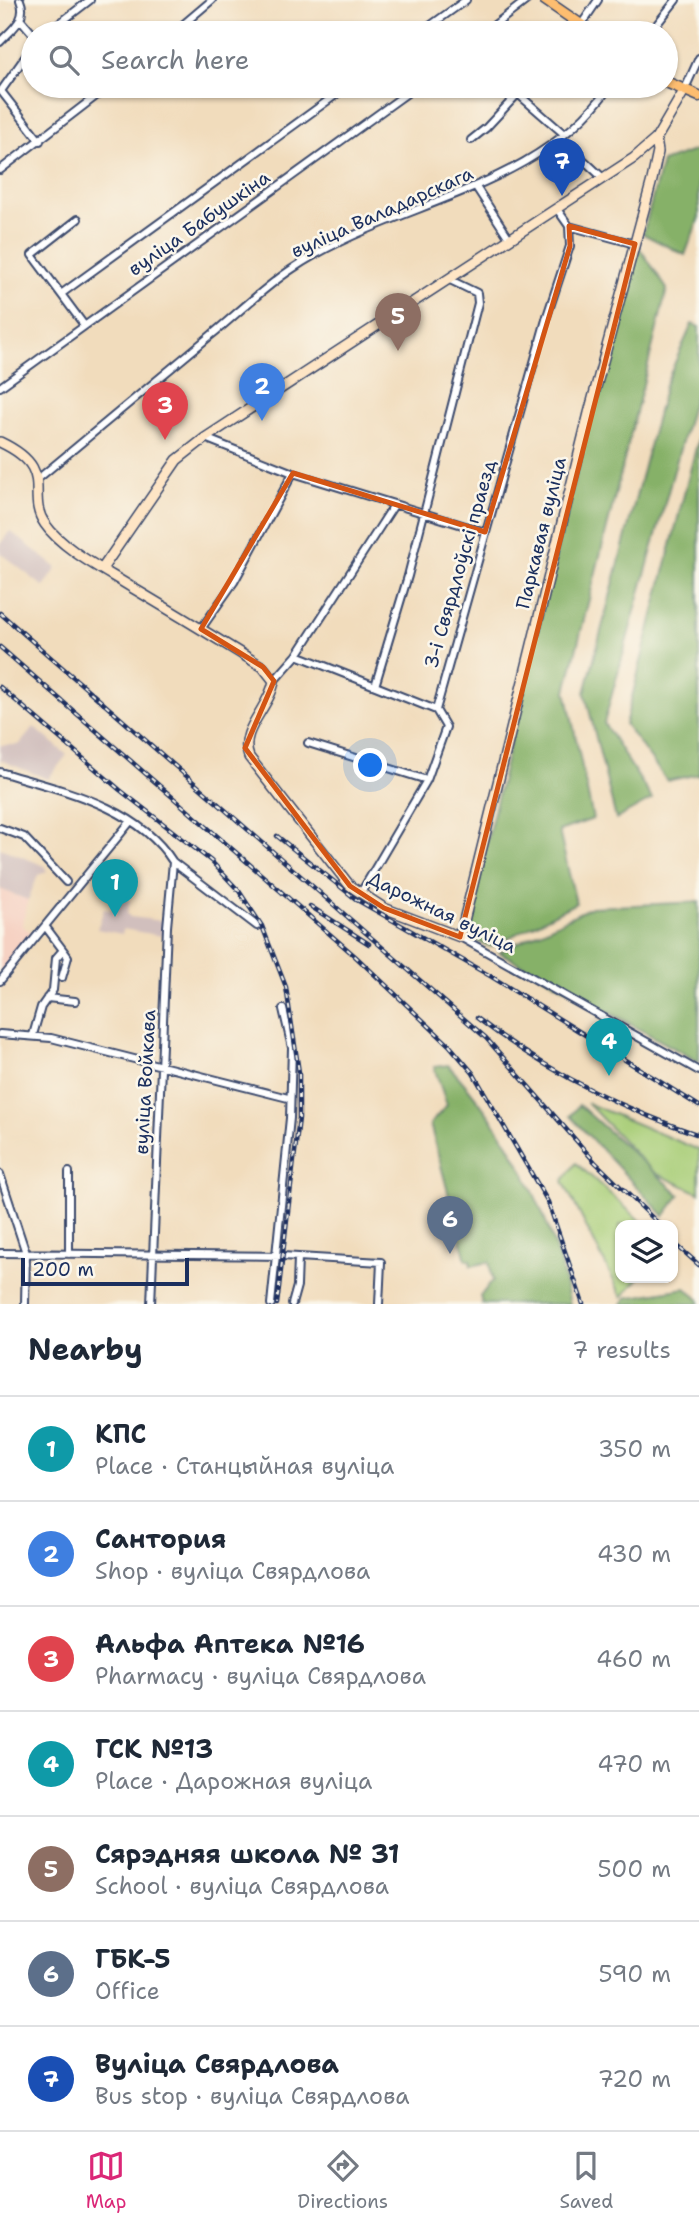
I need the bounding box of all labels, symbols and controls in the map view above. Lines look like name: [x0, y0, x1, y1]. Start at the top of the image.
search box: [21, 21, 678, 98]
icon: search: [45, 41, 83, 79]
text: Search here: [101, 42, 250, 77]
pin: 7: [539, 138, 585, 196]
street label: вуліца Валадарскага: [287, 160, 477, 263]
street label: вуліца Бабушкіна: [123, 165, 275, 281]
pin: 5: [375, 293, 421, 351]
pin: 2: [239, 363, 285, 421]
pin: 3: [142, 382, 188, 440]
street label: Паркавая вуліца: [510, 454, 572, 612]
street label: 3-і Свярдлоўскі праезд: [418, 457, 502, 671]
your location: [353, 748, 387, 782]
pin: 1: [92, 859, 138, 917]
street label: Дарожная вуліца: [364, 865, 521, 959]
street label: вуліца Войкава: [129, 1009, 161, 1155]
pin: 4: [586, 1018, 632, 1076]
pin: 6: [427, 1196, 473, 1254]
map controls: [615, 1220, 678, 1283]
button: layers: [615, 1220, 678, 1283]
scale bar: [21, 1255, 189, 1287]
text: 200 m: [32, 1257, 94, 1282]
text: Nearby: [28, 1329, 143, 1370]
text: 7 results: [572, 1335, 671, 1365]
text: КПС: [95, 1416, 147, 1451]
text: 1: [46, 1434, 56, 1464]
text: 350 m: [598, 1434, 671, 1464]
text: Place · Станцыйная вуліца: [95, 1451, 394, 1481]
text: Сантория: [95, 1521, 226, 1556]
text: 2: [43, 1539, 59, 1569]
text: 430 m: [597, 1539, 671, 1569]
text: Shop · вуліца Свярдлова: [95, 1556, 370, 1586]
text: Альфа Аптека №16: [95, 1626, 365, 1661]
text: 3: [43, 1644, 59, 1674]
text: 460 m: [596, 1644, 671, 1674]
text: Pharmacy · вуліца Свярдлова: [95, 1661, 426, 1691]
text: ГСК №13: [95, 1731, 213, 1766]
text: 4: [43, 1749, 59, 1779]
text: 470 m: [597, 1749, 671, 1779]
text: Place · Дарожная вуліца: [95, 1766, 372, 1796]
text: Сярэдняя школа № 31: [95, 1836, 400, 1871]
text: 5: [44, 1854, 58, 1884]
text: 500 m: [597, 1854, 671, 1884]
text: School · вуліца Свярдлова: [95, 1871, 389, 1901]
text: ГБК-5: [95, 1941, 171, 1976]
text: 6: [43, 1959, 59, 1989]
text: 590 m: [598, 1959, 671, 1989]
text: Office: [95, 1976, 160, 2006]
text: Вуліца Свярдлова: [95, 2046, 339, 2081]
text: 7: [43, 2064, 59, 2094]
text: 720 m: [598, 2064, 671, 2094]
text: Bus stop · вуліца Свярдлова: [95, 2081, 410, 2111]
tab: Map: [86, 2147, 126, 2214]
tab: Directions: [298, 2147, 388, 2214]
tab: Saved: [559, 2147, 613, 2214]

